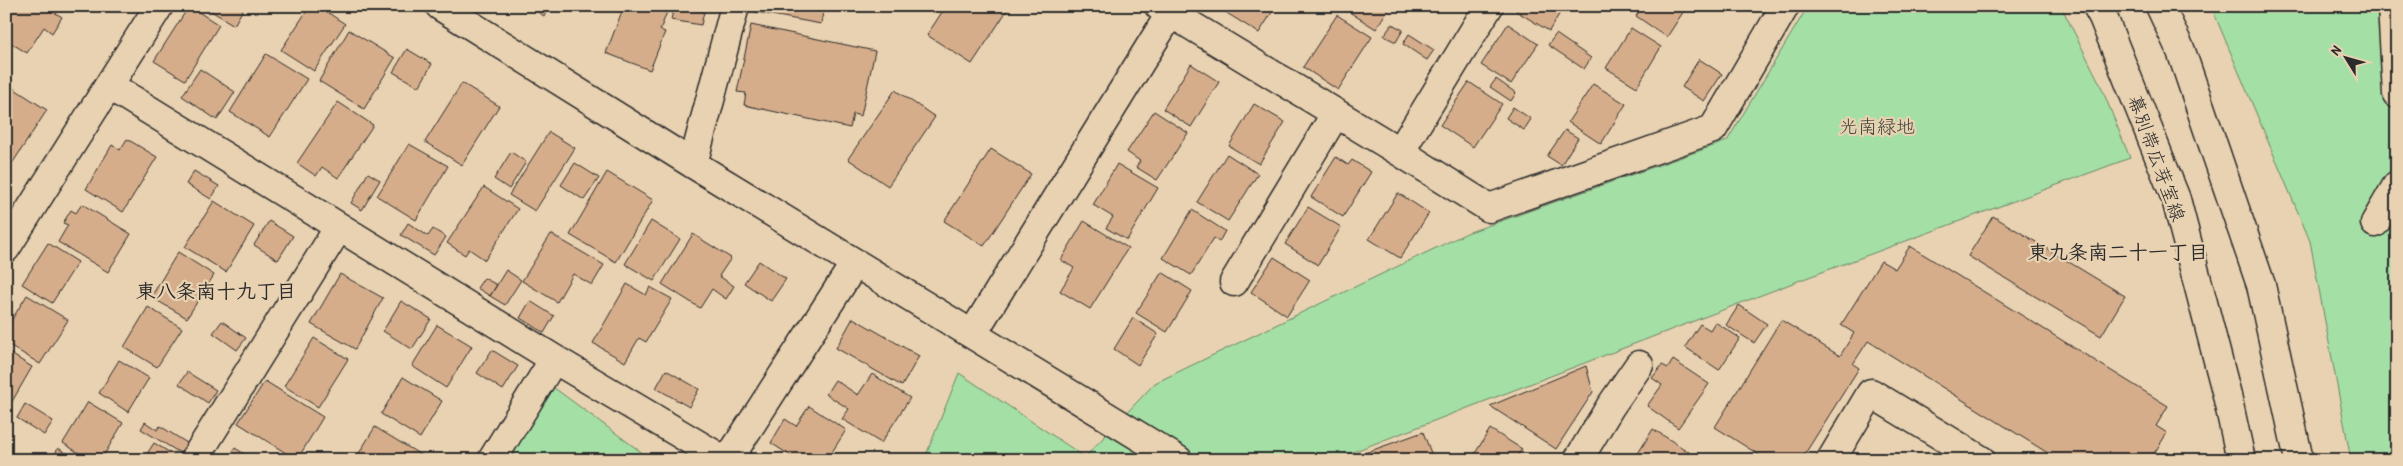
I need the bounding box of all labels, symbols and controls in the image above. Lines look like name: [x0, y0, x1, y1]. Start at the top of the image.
north arrow: [2320, 32, 2370, 82]
text: N: [2325, 41, 2345, 59]
street label: 幕別帯広芽室線: [2122, 91, 2192, 225]
park label: 光南緑地: [1839, 113, 1915, 139]
district label: 東九条南二十一丁目: [2028, 238, 2208, 265]
district label: 東八条南十九丁目: [136, 277, 296, 304]

